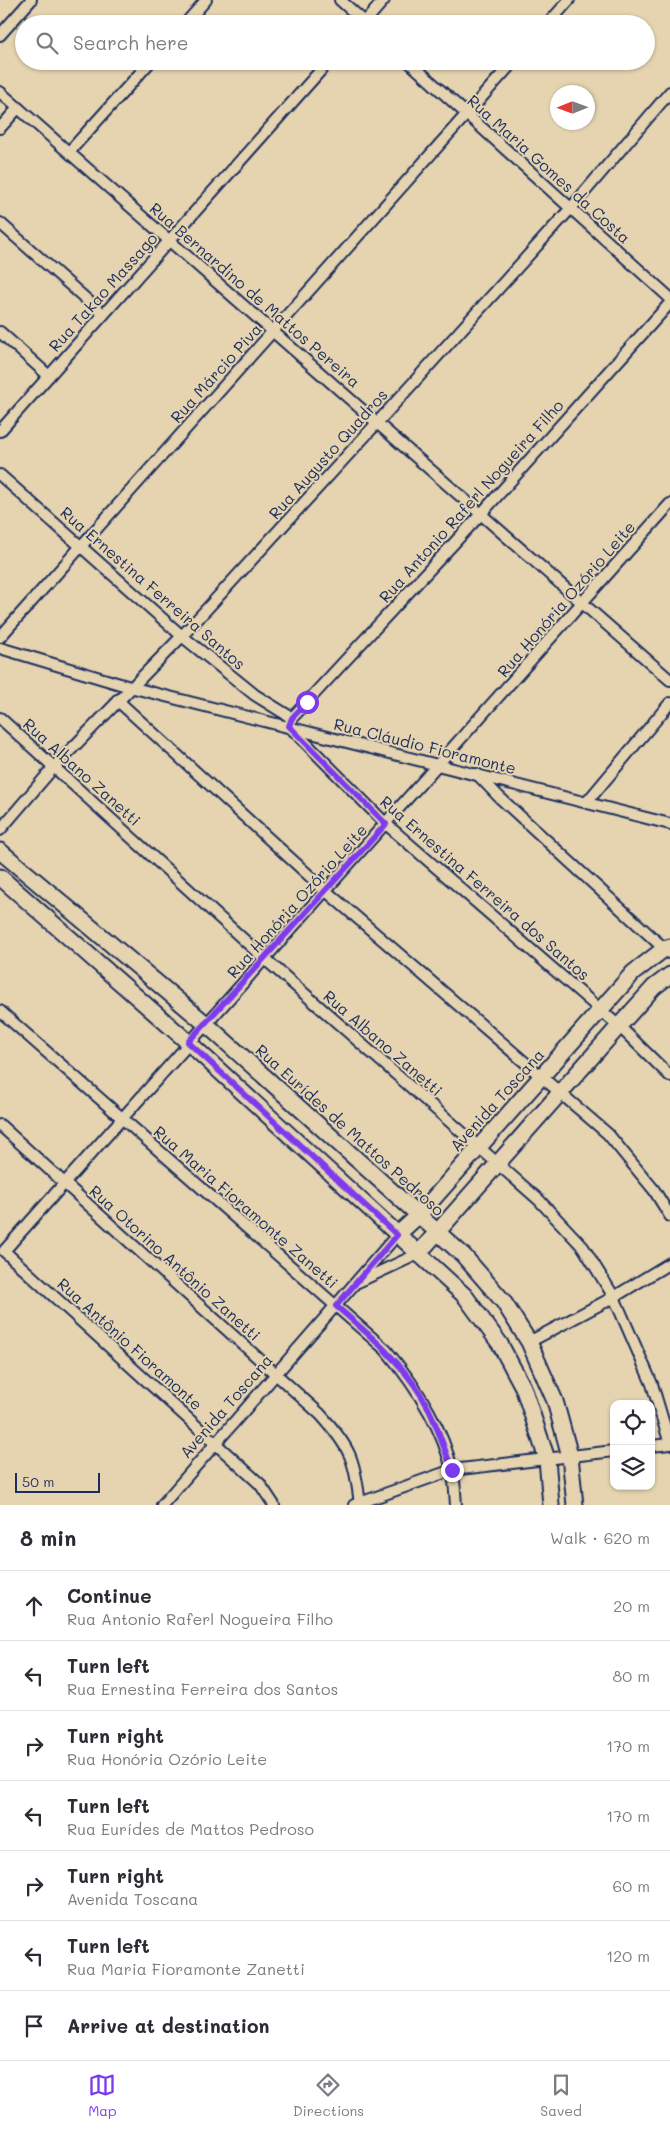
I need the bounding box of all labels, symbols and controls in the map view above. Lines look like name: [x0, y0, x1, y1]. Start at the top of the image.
search box: [15, 15, 655, 70]
icon: search: [33, 29, 61, 57]
text: Search here: [73, 30, 189, 55]
north arrow: [550, 85, 595, 130]
street label: Rua Maria Gomes da Costa: [463, 90, 635, 248]
street label: Rua Bernardino de Mattos Pereira: [146, 197, 365, 392]
street label: Rua Takao Massago: [44, 228, 162, 356]
street label: Rua Márcio Piva: [165, 318, 266, 427]
street label: Rua Augusto Quadros: [264, 384, 392, 523]
street label: Rua Antonio Raferl Nogueira Filho: [374, 395, 567, 607]
street label: Rua Ernestina Ferreira Santos: [56, 501, 250, 674]
street label: Rua Honória Ozório Leite: [492, 516, 639, 681]
route start: [296, 691, 319, 714]
street label: Rua Albano Zanetti: [19, 713, 146, 830]
street label: Rua Cláudio Fioramonte: [332, 713, 519, 778]
street label: Rua Ernestina Ferreira dos Santos: [376, 791, 595, 985]
street label: Rua Honória Ozório Leite: [222, 819, 371, 982]
street label: Rua Albano Zanetti: [319, 985, 447, 1100]
street label: Rua Eurídes de Mattos Pedroso: [252, 1039, 449, 1220]
street label: Avenida Toscana: [445, 1044, 548, 1155]
street label: Rua Maria Fioramonte Zanetti: [150, 1121, 343, 1293]
street label: Rua Otorino Antônio Zanetti: [85, 1180, 265, 1345]
street label: Rua Antônio Fioramonte: [53, 1273, 207, 1414]
street label: Avenida Toscana: [175, 1349, 277, 1462]
map controls: [610, 1400, 655, 1490]
button: locate: [610, 1400, 655, 1445]
button: layers: [610, 1445, 655, 1490]
route end: [441, 1459, 464, 1482]
scale bar: [15, 1470, 100, 1493]
text: 50 m: [22, 1472, 54, 1491]
text: 8 min: [20, 1524, 76, 1551]
text: Walk · 620 m: [550, 1527, 650, 1548]
text: Continue: [67, 1583, 152, 1608]
icon: ahead: [20, 1592, 48, 1620]
text: 20 m: [613, 1595, 650, 1616]
text: Rua Antonio Raferl Nogueira Filho: [67, 1608, 333, 1629]
text: Turn left: [67, 1653, 150, 1678]
icon: left: [20, 1662, 48, 1690]
text: 80 m: [613, 1665, 650, 1686]
text: Rua Ernestina Ferreira dos Santos: [67, 1678, 338, 1699]
text: Turn right: [67, 1723, 164, 1748]
icon: right: [20, 1732, 48, 1760]
text: 170 m: [606, 1735, 650, 1756]
text: Rua Honória Ozório Leite: [67, 1748, 267, 1769]
text: Turn left: [67, 1793, 150, 1818]
icon: left: [20, 1802, 48, 1830]
text: 170 m: [606, 1805, 650, 1826]
text: Rua Eurídes de Mattos Pedroso: [67, 1818, 314, 1839]
text: Turn right: [67, 1863, 164, 1888]
icon: right: [20, 1872, 48, 1900]
text: 60 m: [613, 1875, 650, 1896]
text: Avenida Toscana: [67, 1888, 198, 1909]
text: Turn left: [67, 1933, 150, 1958]
icon: left: [20, 1942, 48, 1970]
text: 120 m: [606, 1945, 650, 1966]
text: Rua Maria Fioramonte Zanetti: [67, 1958, 305, 1979]
icon: arrive: [20, 2012, 48, 2040]
text: Arrive at destination: [67, 2013, 270, 2038]
tab: Map: [88, 2071, 117, 2120]
tab: Directions: [293, 2071, 364, 2120]
tab: Saved: [540, 2071, 582, 2120]

